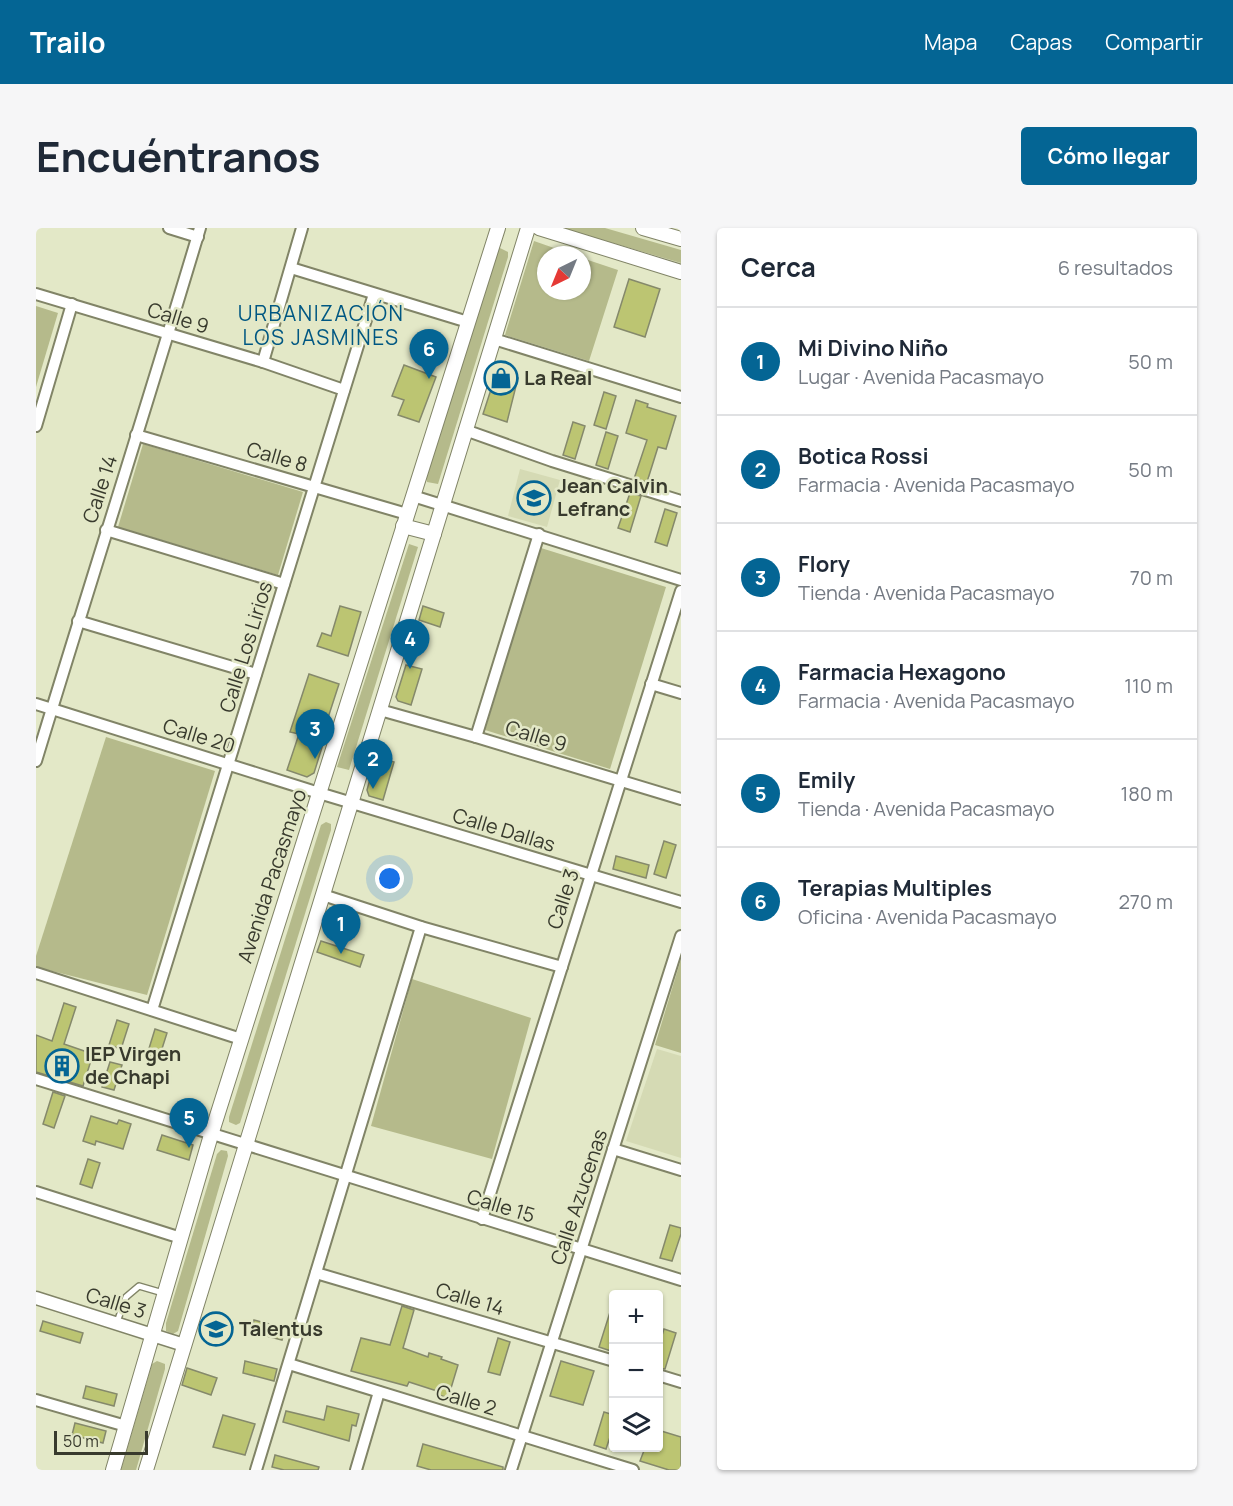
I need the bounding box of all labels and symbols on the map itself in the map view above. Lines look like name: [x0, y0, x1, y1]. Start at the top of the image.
north arrow: [537, 246, 591, 300]
street label: Calle 9: [144, 295, 212, 340]
district label: URBANIZACIÓN LOS JASMINES: [238, 299, 404, 351]
pin: 6: [410, 330, 448, 379]
shop icon: La Real: [483, 360, 519, 396]
place label: La Real: [524, 364, 592, 391]
street label: Calle 8: [244, 435, 311, 478]
street label: Calle 14: [76, 451, 123, 526]
place label: Jean Calvin Lefranc: [557, 472, 668, 522]
school or university icon: Jean Calvin Lefranc: [516, 480, 552, 516]
street label: Calle Los Lirios: [213, 578, 278, 716]
pin: 4: [390, 620, 430, 669]
pin: 3: [296, 710, 334, 759]
street label: Calle 20: [160, 712, 239, 759]
street label: Calle 9: [502, 713, 570, 758]
pin: 2: [354, 740, 392, 789]
street label: Avenida Pacasmayo: [231, 785, 312, 966]
street label: Calle Dallas: [450, 801, 559, 858]
your location: [375, 864, 404, 893]
street label: Calle 3: [540, 865, 585, 932]
pin: 1: [322, 904, 360, 954]
place label: IEP Virgen de Chapi: [85, 1040, 181, 1090]
building icon: IEP Virgen de Chapi: [44, 1048, 80, 1084]
pin: 5: [170, 1098, 208, 1148]
street label: Calle Azucenas: [544, 1126, 613, 1268]
street label: Calle 15: [464, 1182, 538, 1229]
street label: Calle 14: [433, 1276, 508, 1321]
street label: Calle 3: [83, 1281, 150, 1324]
school or university icon: Talentus: [198, 1311, 234, 1347]
place label: Talentus: [239, 1315, 323, 1342]
street label: Calle 2: [433, 1378, 500, 1421]
scale bar: [54, 1428, 148, 1456]

